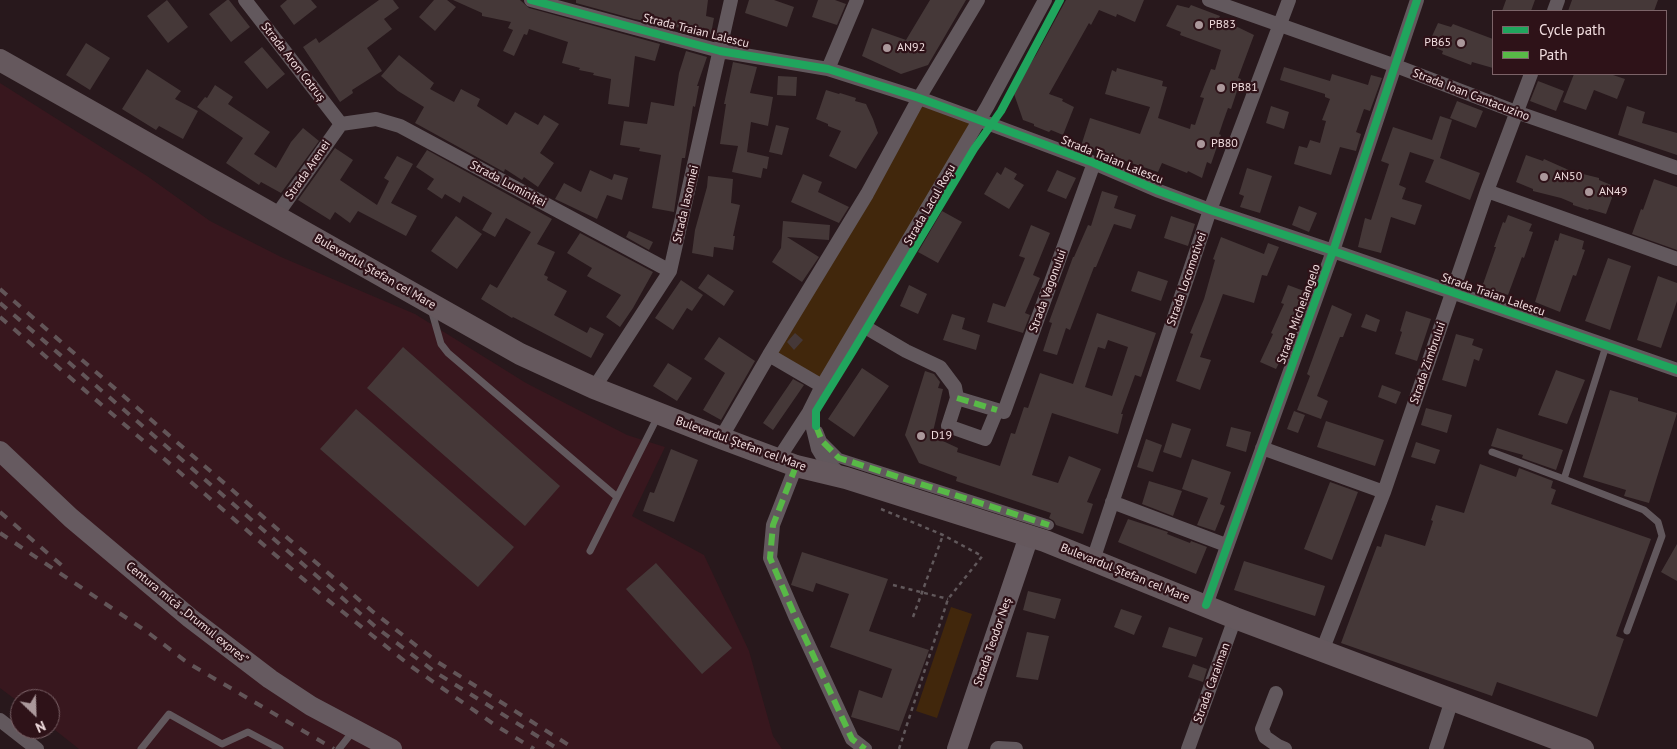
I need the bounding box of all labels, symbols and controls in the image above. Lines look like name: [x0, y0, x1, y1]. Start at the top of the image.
legend: [1492, 10, 1667, 75]
street label: Strada Traian Lalescu: [641, 11, 751, 51]
place label: PB83: [1209, 18, 1236, 32]
marker: PB83: [1193, 19, 1205, 31]
street label: Strada Aron Cotruș: [258, 20, 328, 104]
text: Cycle path: [1539, 20, 1605, 39]
place label: PB65: [1424, 36, 1451, 50]
marker: PB65: [1455, 37, 1467, 49]
place label: AN92: [897, 41, 925, 55]
marker: AN92: [881, 42, 893, 54]
text: Path: [1539, 45, 1568, 64]
street label: Strada Ioan Cantacuzino: [1410, 66, 1532, 124]
place label: PB81: [1231, 81, 1258, 95]
marker: PB81: [1215, 82, 1227, 94]
street label: Strada Traian Lalescu: [1059, 133, 1165, 187]
place label: PB80: [1211, 137, 1238, 151]
street label: Strada Arenei: [282, 138, 334, 202]
marker: PB80: [1195, 138, 1207, 150]
street label: Strada Luminiței: [467, 158, 549, 210]
street label: Strada Lacul Roșu: [901, 162, 959, 248]
street label: Strada Iasomiei: [670, 164, 702, 244]
place label: AN50: [1554, 170, 1582, 184]
marker: AN50: [1538, 171, 1550, 183]
place label: AN49: [1599, 185, 1627, 199]
marker: AN49: [1583, 186, 1595, 198]
street label: Strada Locomotivei: [1164, 230, 1210, 328]
street label: Bulevardul Ștefan cel Mare: [312, 231, 438, 313]
street label: Strada Vagonului: [1026, 247, 1070, 335]
street label: Strada Michelangelo: [1274, 262, 1324, 366]
street label: Strada Traian Lalescu: [1439, 270, 1547, 320]
street label: Strada Zimbrului: [1407, 320, 1449, 406]
street label: Bulevardul Ștefan cel Mare: [674, 414, 808, 474]
place label: D19: [931, 429, 952, 443]
marker: D19: [915, 430, 927, 442]
street label: Bulevardul Ștefan cel Mare: [1058, 541, 1192, 605]
street label: Centura mică „Drumul expres”: [123, 559, 251, 667]
street label: Strada Teodor Neș: [971, 596, 1015, 688]
street label: Strada Caraiman: [1191, 641, 1233, 725]
north arrow: [10, 689, 60, 739]
text: N: [33, 717, 49, 737]

